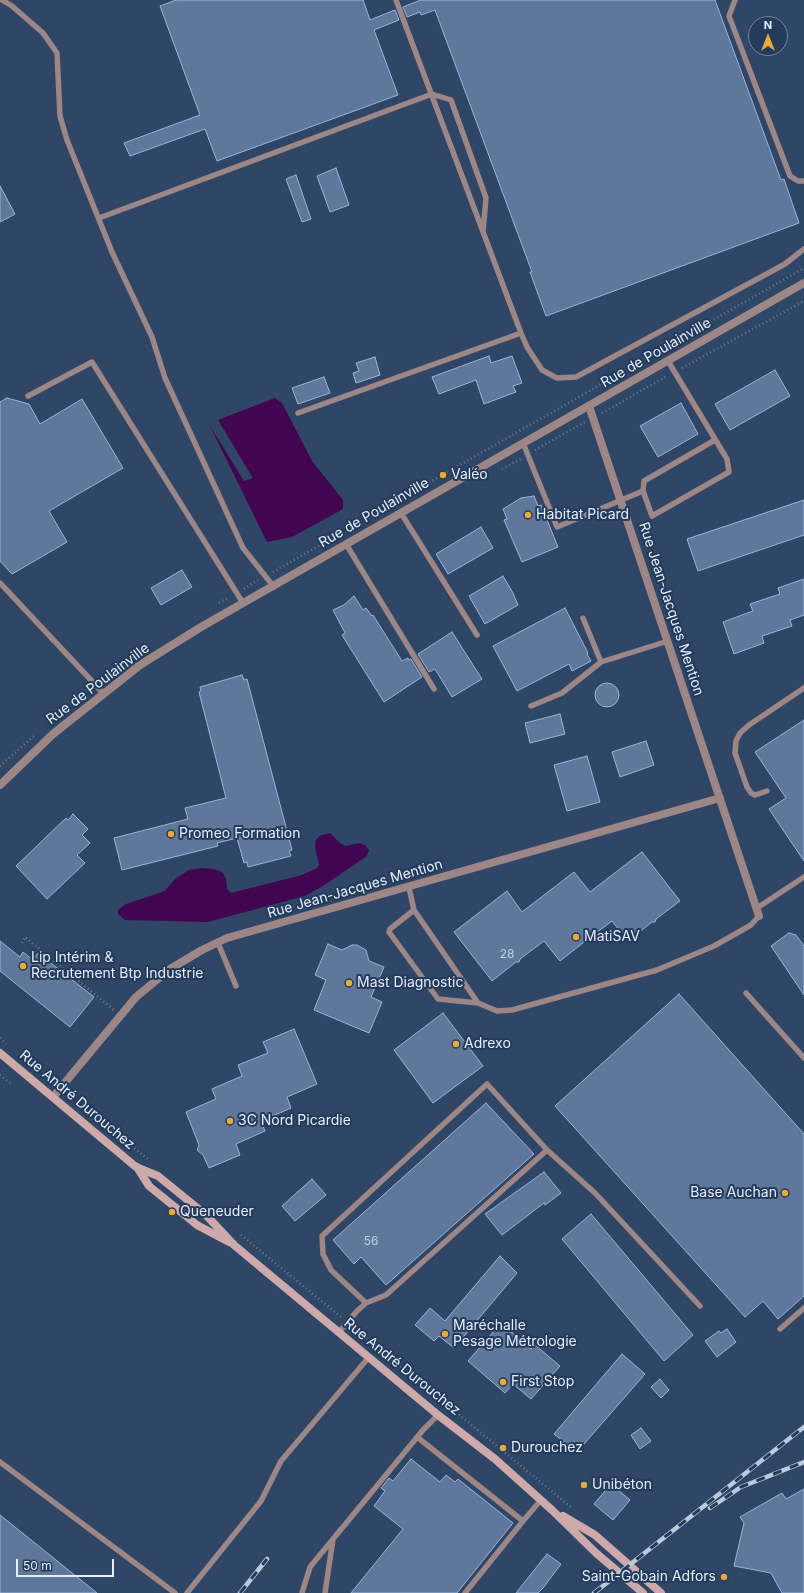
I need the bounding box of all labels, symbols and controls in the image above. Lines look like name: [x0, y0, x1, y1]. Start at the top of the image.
north arrow: [748, 16, 788, 56]
text: N: [764, 18, 772, 32]
street label: Rue de Poulainville: [598, 315, 714, 391]
place label: Valéo: [451, 467, 488, 483]
marker: Valéo: [438, 470, 448, 480]
street label: Rue de Poulainville: [316, 475, 432, 551]
place label: Habitat Picard: [536, 507, 629, 523]
marker: Habitat Picard: [523, 510, 533, 520]
street label: Rue Jean-Jacques Mention: [635, 520, 707, 698]
street label: Rue de Poulainville: [43, 640, 153, 728]
place label: Promeo Formation: [179, 826, 300, 842]
marker: Promeo Formation: [166, 829, 176, 839]
street label: Rue Jean-Jacques Mention: [265, 856, 445, 922]
place label: MatiSAV: [584, 929, 640, 945]
marker: MatiSAV: [571, 932, 581, 942]
house number: 28: [500, 947, 514, 961]
place label: Lip Intérim & Recrutement Btp Industrie: [31, 950, 203, 982]
marker: Lip Intérim & Recrutement Btp Industrie: [18, 961, 28, 971]
place label: Mast Diagnostic: [357, 975, 463, 991]
marker: Mast Diagnostic: [344, 978, 354, 988]
place label: Adrexo: [464, 1036, 511, 1052]
marker: Adrexo: [451, 1039, 461, 1049]
street label: Rue André Durouchez: [16, 1047, 138, 1153]
place label: 3C Nord Picardie: [238, 1113, 351, 1129]
marker: 3C Nord Picardie: [225, 1116, 235, 1126]
place label: Base Auchan: [690, 1185, 777, 1201]
marker: Base Auchan: [780, 1188, 790, 1198]
place label: Queneuder: [180, 1204, 254, 1220]
marker: Queneuder: [167, 1207, 177, 1217]
house number: 56: [364, 1234, 378, 1248]
street label: Rue André Durouchez: [340, 1315, 464, 1419]
place label: Maréchalle Pesage Métrologie: [453, 1318, 577, 1350]
marker: Maréchalle Pesage Métrologie: [440, 1329, 450, 1339]
place label: First Stop: [511, 1374, 574, 1390]
marker: First Stop: [498, 1377, 508, 1387]
place label: Durouchez: [511, 1440, 583, 1456]
marker: Durouchez: [498, 1443, 508, 1453]
place label: Unibéton: [592, 1477, 652, 1493]
marker: Unibéton: [579, 1480, 589, 1490]
scale bar: [18, 1551, 116, 1577]
text: 50 m: [23, 1558, 52, 1573]
place label: Saint-Gobain Adfors: [582, 1569, 716, 1585]
marker: Saint-Gobain Adfors: [719, 1572, 729, 1582]

